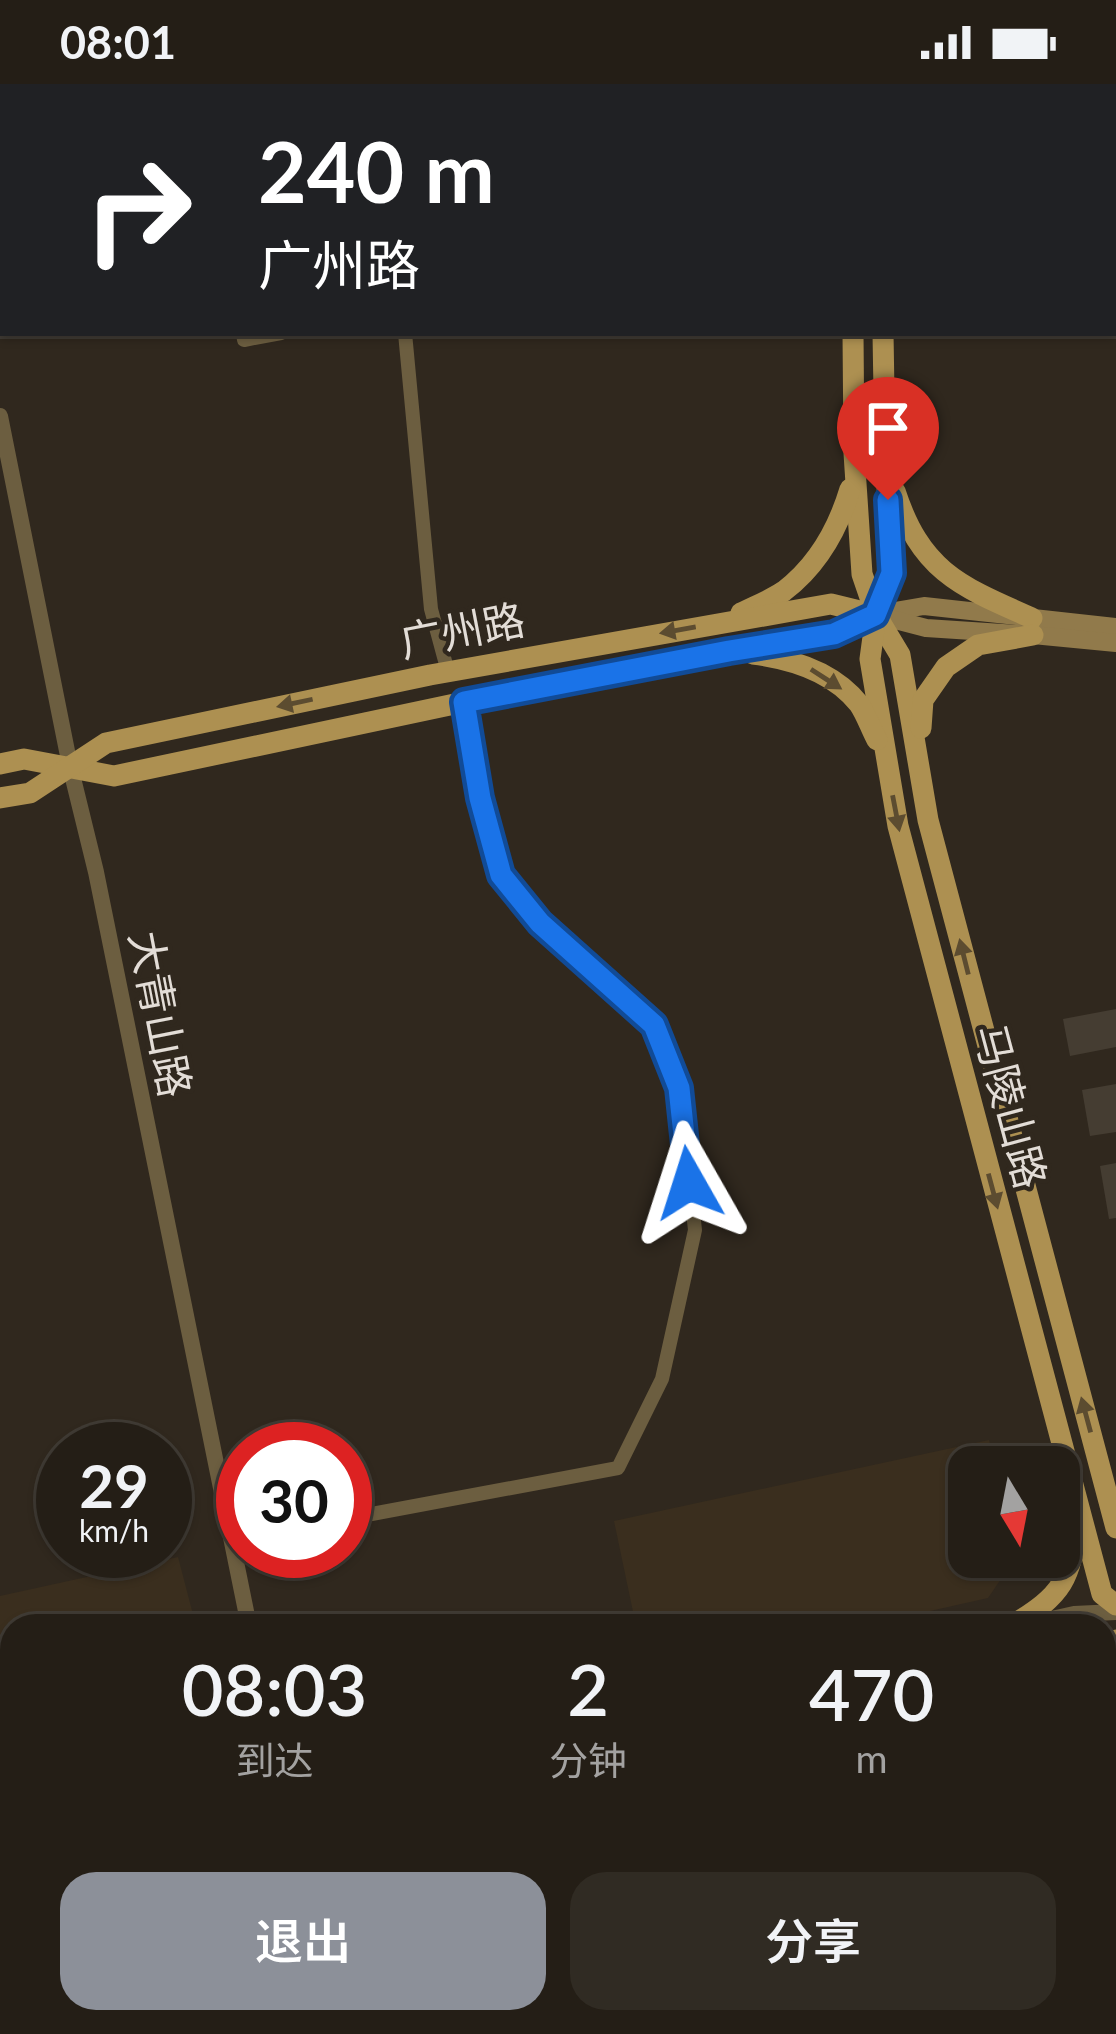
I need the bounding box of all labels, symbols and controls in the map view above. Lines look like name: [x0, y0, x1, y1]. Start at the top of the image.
text: 08:01: [60, 15, 176, 69]
text: 240 m: [258, 120, 495, 221]
icon: right: [60, 132, 216, 288]
text: 广州路: [258, 232, 420, 297]
pin: [837, 377, 939, 500]
icon: arrive: [855, 395, 921, 461]
street label: 广州路: [395, 593, 529, 667]
one-way arrow: [659, 621, 696, 640]
one-way arrow: [810, 668, 843, 690]
one-way arrow: [276, 695, 314, 714]
one-way arrow: [887, 795, 906, 832]
street label: 大青山路: [120, 927, 202, 1101]
one-way arrow: [954, 938, 973, 975]
street label: 马陵山路: [965, 1018, 1057, 1194]
position arrow: [626, 1120, 752, 1246]
one-way arrow: [985, 1173, 1004, 1210]
one-way arrow: [1075, 1396, 1094, 1433]
speed limit sign: 30: [216, 1422, 372, 1578]
north arrow: [948, 1446, 1080, 1578]
map controls: [948, 1446, 1080, 1578]
text: 29: [79, 1449, 149, 1521]
text: km/h: [79, 1512, 149, 1548]
text: 08:03: [182, 1645, 367, 1731]
text: 2: [567, 1645, 609, 1731]
text: 470: [809, 1650, 934, 1736]
text: m: [855, 1735, 888, 1781]
text: 到达: [236, 1737, 314, 1783]
text: 分钟: [549, 1737, 627, 1783]
button: 退出: [60, 1872, 546, 2010]
button: 分享: [570, 1872, 1056, 2010]

